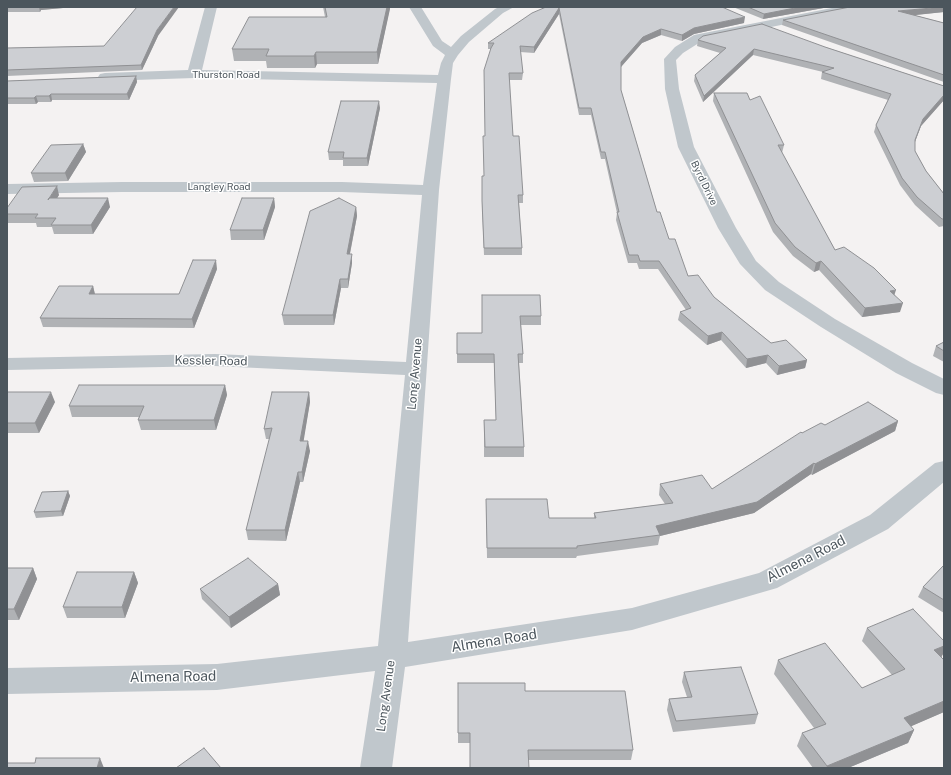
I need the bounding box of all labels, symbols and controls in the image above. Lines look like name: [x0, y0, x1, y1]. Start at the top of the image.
street label: Thurston Road: [192, 69, 260, 81]
street label: Byrd Drive: [688, 159, 720, 207]
street label: Langley Road: [188, 181, 250, 193]
street label: Long Avenue: [405, 338, 425, 410]
street label: Kessler Road: [174, 353, 248, 369]
street label: Almena Road: [764, 532, 848, 586]
street label: Almena Road: [450, 626, 538, 656]
street label: Long Avenue: [374, 659, 398, 733]
street label: Almena Road: [130, 668, 216, 686]

